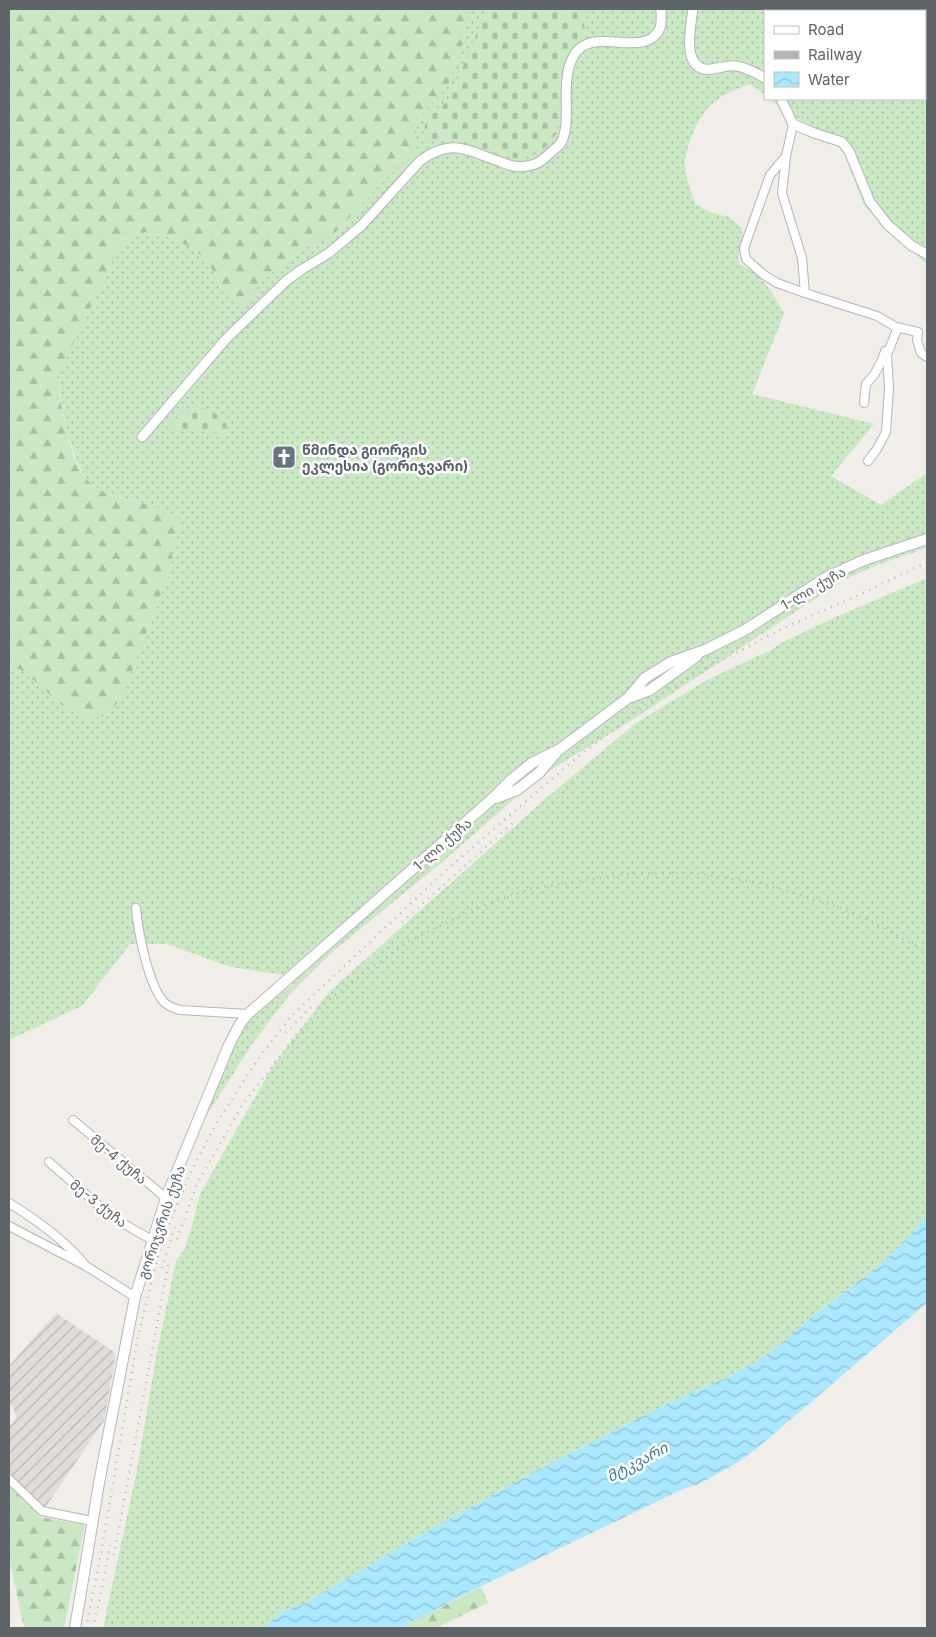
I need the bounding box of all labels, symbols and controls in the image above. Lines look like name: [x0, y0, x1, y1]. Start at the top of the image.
legend: [764, 10, 926, 100]
text: Road: [808, 20, 844, 39]
text: Railway: [808, 45, 863, 64]
text: Water: [808, 70, 850, 89]
place label: წმინდა გიორგის ეკლესია (გორიჯვარი): [302, 441, 468, 475]
church icon: წმინდა გიორგის ეკლესია (გორიჯვარი): [271, 444, 297, 470]
street label: 1-ლი ქუჩა: [778, 563, 849, 614]
street label: 1-ლი ქუჩა: [409, 814, 475, 875]
street label: მე-4 ქუჩა: [87, 1130, 151, 1188]
street label: გორიჯვრის ქუჩა: [134, 1163, 189, 1281]
street label: მე-3 ქუჩა: [66, 1175, 131, 1231]
water label: მტკვარი: [603, 1437, 672, 1486]

